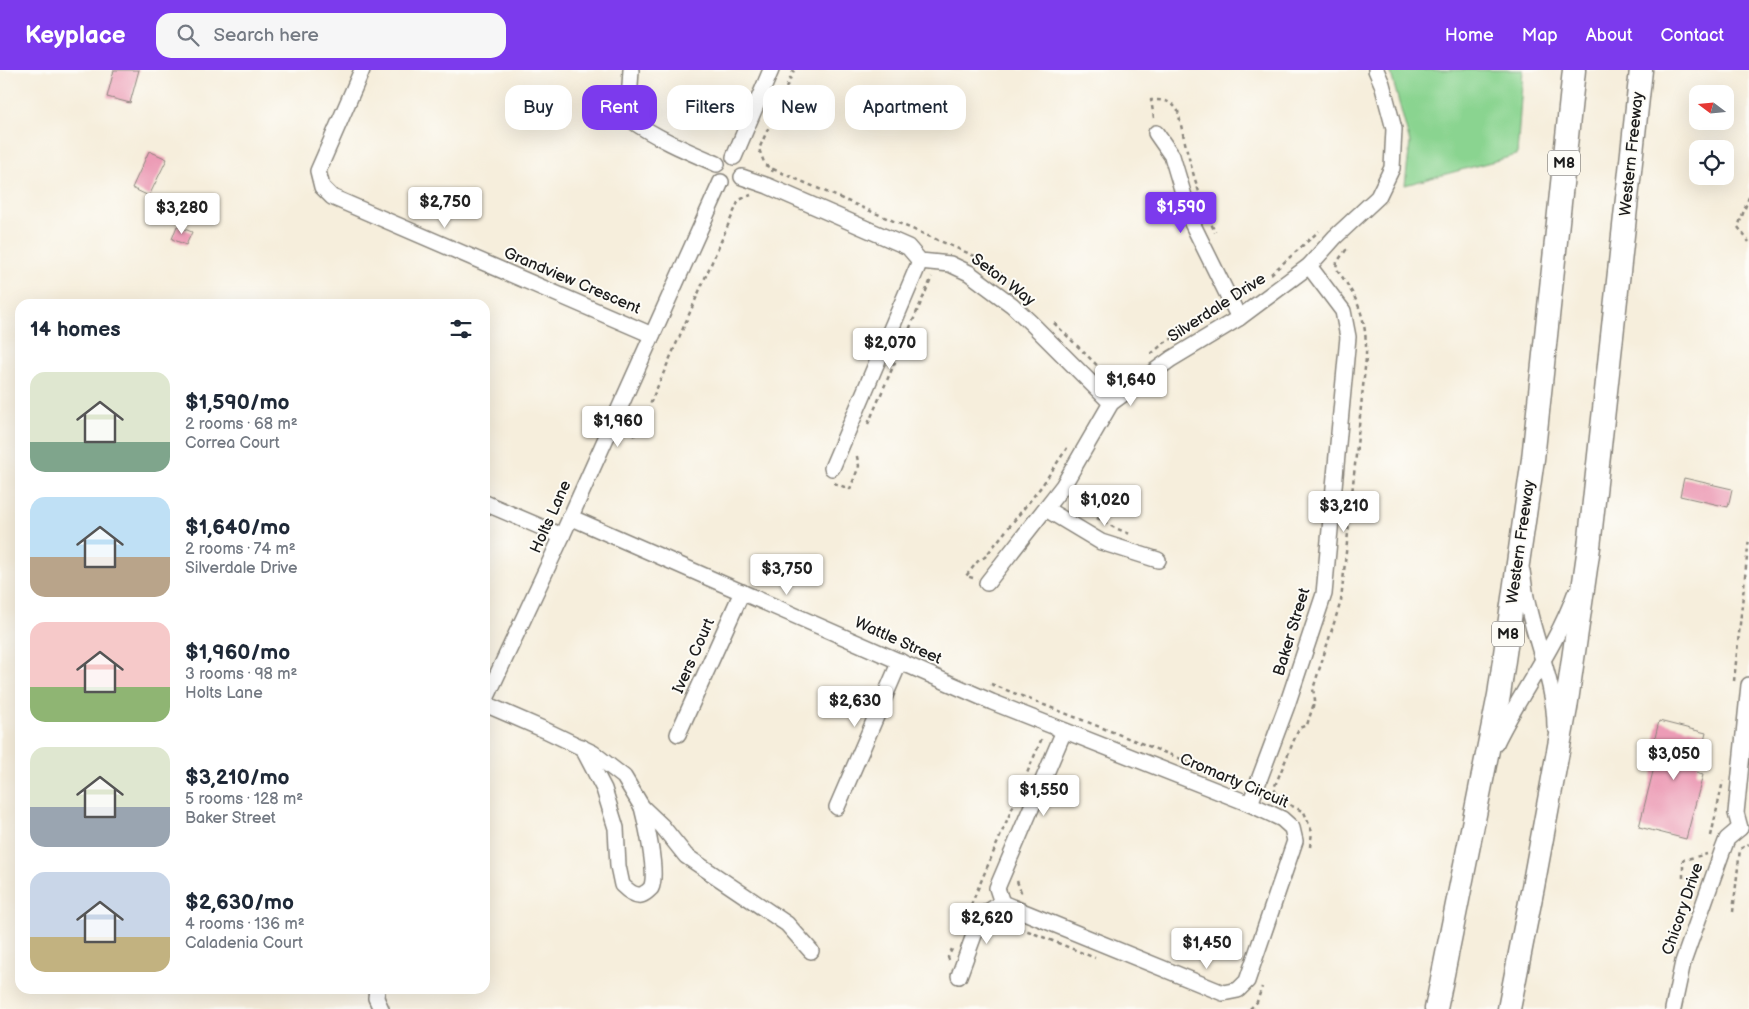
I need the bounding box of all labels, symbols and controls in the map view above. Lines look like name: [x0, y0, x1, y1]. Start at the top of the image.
search box: [156, 13, 506, 58]
text: Keyplace: [25, 21, 126, 50]
icon: search: [174, 21, 202, 49]
text: Search here: [214, 24, 319, 47]
text: Home: [1445, 25, 1494, 46]
text: Map: [1522, 25, 1558, 46]
text: About: [1586, 25, 1633, 46]
text: Contact: [1661, 25, 1724, 46]
chip: Buy: [505, 85, 572, 130]
chip: Rent: [582, 85, 657, 130]
chip: Filters: [667, 85, 753, 130]
chip: New: [763, 85, 835, 130]
chip: Apartment: [845, 85, 966, 130]
north arrow: [1689, 85, 1734, 130]
map controls: [1689, 85, 1734, 185]
street label: Western Freeway: [1616, 90, 1648, 217]
button: locate: [1689, 140, 1734, 185]
road number: M8: [1548, 150, 1580, 176]
pin: $2,750: [404, 186, 486, 229]
pin: $1,590: [1140, 191, 1222, 234]
pin: $3,280: [141, 192, 223, 235]
text: $2,750: [419, 193, 471, 212]
text: $1,590: [1156, 198, 1206, 217]
text: $3,280: [156, 199, 208, 218]
street label: Grandview Crescent: [501, 244, 643, 318]
street label: Seton Way: [967, 250, 1039, 311]
street label: Silverdale Drive: [1165, 269, 1270, 347]
icon: filters: [447, 315, 475, 343]
text: 14 homes: [30, 317, 121, 342]
pin: $2,070: [849, 328, 931, 370]
text: $2,070: [864, 334, 916, 353]
pin: $1,640: [1090, 364, 1172, 407]
text: $1,640: [1106, 371, 1156, 390]
text: $1,590/mo: [185, 390, 290, 415]
icon: home: [70, 392, 130, 452]
pin: $1,960: [577, 406, 659, 448]
text: $1,960: [593, 412, 643, 431]
text: 2 rooms · 68 m²: [185, 415, 298, 434]
text: Correa Court: [185, 434, 280, 453]
street label: Holts Lane: [527, 477, 576, 556]
street label: Western Freeway: [1503, 478, 1539, 605]
pin: $1,020: [1064, 484, 1146, 527]
pin: $3,210: [1303, 490, 1385, 533]
text: $1,020: [1080, 491, 1130, 510]
text: $3,210: [1319, 497, 1369, 516]
text: $1,640/mo: [185, 515, 290, 540]
icon: home: [70, 517, 130, 577]
text: 2 rooms · 74 m²: [185, 540, 296, 559]
pin: $3,750: [746, 554, 828, 596]
text: Silverdale Drive: [185, 559, 298, 578]
text: $3,750: [761, 560, 813, 579]
street label: Baker Street: [1270, 586, 1314, 678]
street label: Wattle Street: [851, 613, 945, 669]
street label: Ivers Court: [669, 615, 719, 696]
road number: M8: [1492, 622, 1524, 646]
text: $1,960/mo: [185, 640, 290, 665]
icon: home: [70, 642, 130, 702]
text: 3 rooms · 98 m²: [185, 665, 297, 684]
text: Holts Lane: [185, 684, 263, 703]
pin: $2,630: [814, 686, 896, 728]
text: $2,630: [829, 692, 881, 711]
pin: $3,050: [1633, 738, 1715, 781]
text: $3,050: [1648, 745, 1700, 764]
street label: Cromarty Circuit: [1177, 750, 1291, 812]
text: $3,210/mo: [185, 765, 290, 790]
icon: home: [70, 767, 130, 827]
pin: $1,550: [1003, 774, 1085, 817]
text: $1,550: [1019, 781, 1069, 800]
text: 5 rooms · 128 m²: [185, 790, 303, 809]
text: Baker Street: [185, 809, 276, 828]
street label: Chicory Drive: [1658, 860, 1708, 958]
text: $2,630/mo: [185, 890, 294, 915]
icon: home: [70, 892, 130, 952]
pin: $2,620: [946, 902, 1028, 945]
text: $2,620: [961, 909, 1013, 928]
text: 4 rooms · 136 m²: [185, 915, 305, 934]
pin: $1,450: [1166, 928, 1248, 970]
text: Caladenia Court: [185, 934, 303, 953]
text: $1,450: [1182, 934, 1232, 953]

